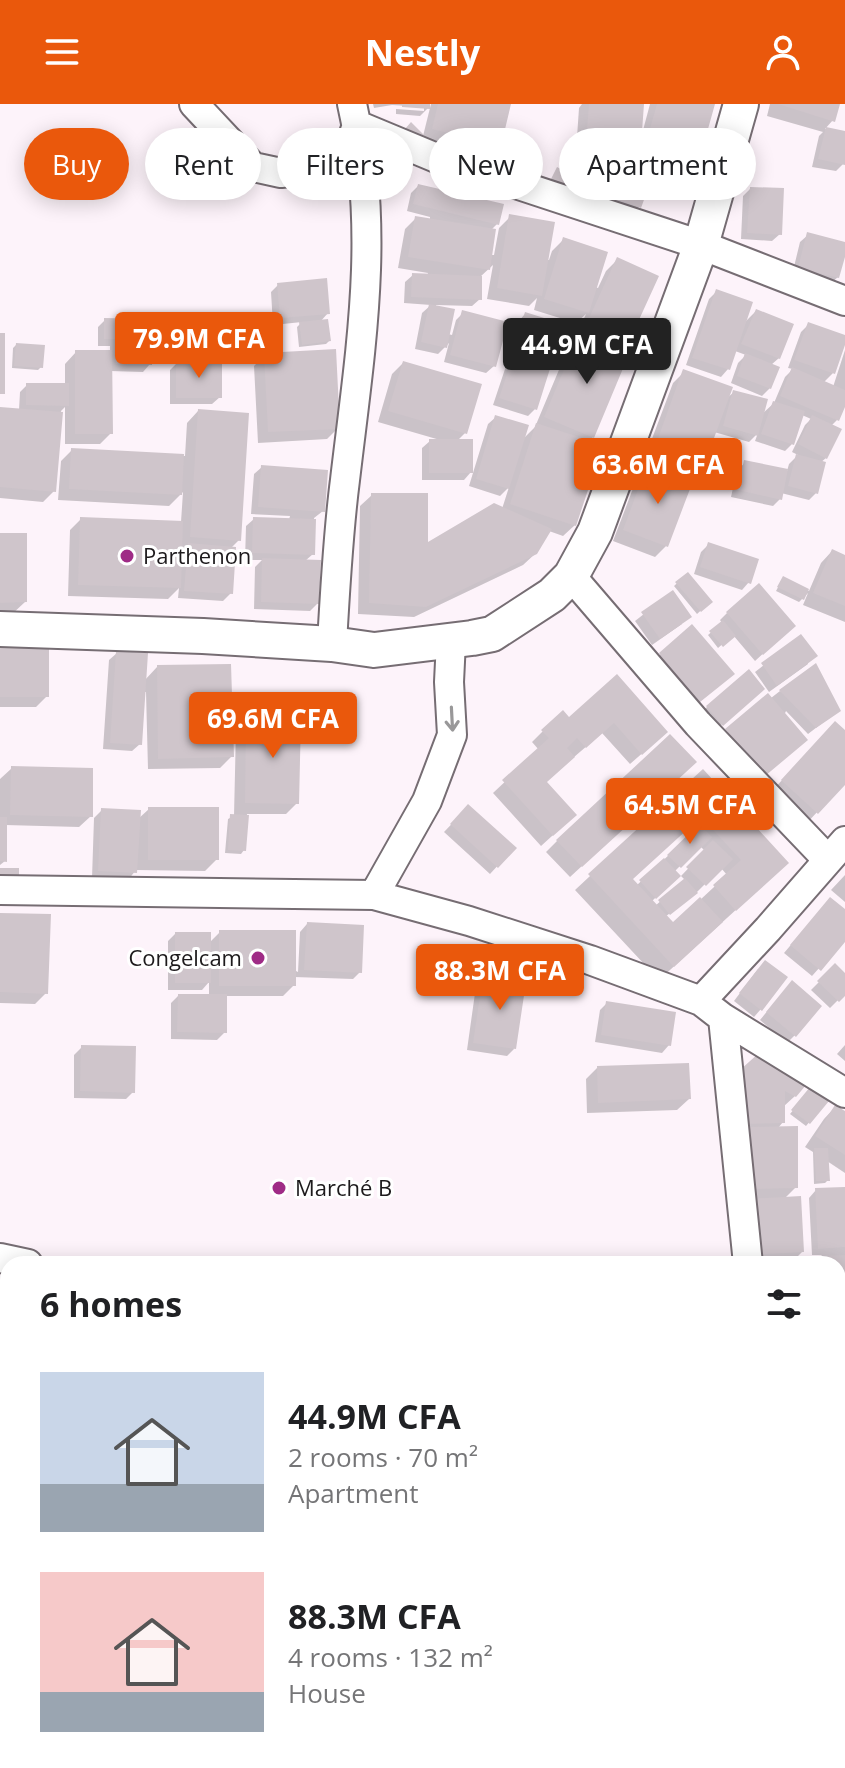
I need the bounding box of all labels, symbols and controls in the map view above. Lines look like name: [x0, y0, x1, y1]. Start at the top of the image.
text: Nestly: [365, 28, 480, 77]
icon: menu: [40, 30, 84, 74]
icon: person: [761, 30, 805, 74]
chip: Buy: [24, 128, 129, 200]
chip: Rent: [145, 128, 261, 200]
chip: Filters: [277, 128, 413, 200]
chip: New: [429, 128, 543, 200]
chip: Apartment: [559, 128, 756, 200]
pin: 79.9M CFA: [107, 312, 291, 380]
pin: 44.9M CFA: [495, 318, 679, 386]
text: 79.9M CFA: [133, 320, 265, 356]
text: 44.9M CFA: [521, 326, 653, 362]
pin: 63.6M CFA: [566, 438, 750, 506]
text: 63.6M CFA: [592, 446, 724, 482]
place label: Parthenon: [143, 540, 251, 570]
marker: Parthenon: [118, 547, 136, 565]
pin: 69.6M CFA: [181, 692, 365, 760]
text: 69.6M CFA: [207, 700, 339, 736]
one-way arrow: [444, 705, 459, 732]
pin: 64.5M CFA: [598, 778, 782, 846]
text: 64.5M CFA: [624, 786, 756, 822]
place label: Congelcam: [128, 942, 242, 972]
pin: 88.3M CFA: [408, 944, 592, 1012]
marker: Congelcam: [249, 949, 267, 967]
text: 88.3M CFA: [434, 952, 566, 988]
place label: Marché B: [295, 1172, 392, 1202]
marker: Marché B: [270, 1179, 288, 1197]
text: 6 homes: [40, 1281, 182, 1327]
icon: filters: [762, 1282, 806, 1326]
text: 44.9M CFA: [288, 1393, 461, 1439]
icon: home: [104, 1404, 200, 1500]
text: 2 rooms · 70 m²: [288, 1439, 478, 1475]
text: Apartment: [288, 1475, 419, 1511]
text: 88.3M CFA: [288, 1593, 461, 1639]
icon: home: [104, 1604, 200, 1700]
text: 4 rooms · 132 m²: [288, 1639, 493, 1675]
text: House: [288, 1675, 366, 1711]

